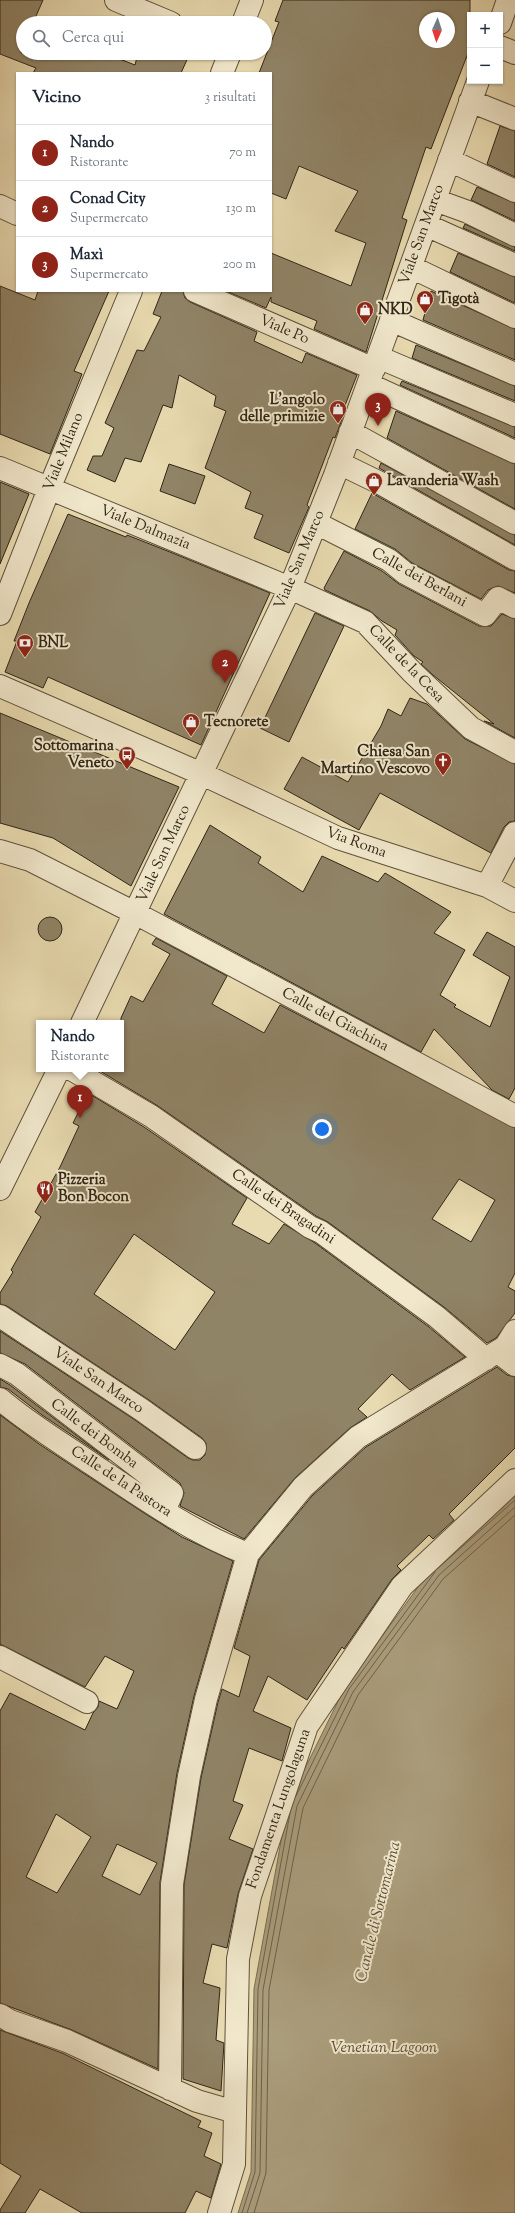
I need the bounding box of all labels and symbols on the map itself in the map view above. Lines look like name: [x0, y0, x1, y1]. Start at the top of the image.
north arrow: [419, 12, 455, 48]
street label: Viale San Marco: [394, 182, 450, 288]
shop icon: Tigotà: [415, 289, 435, 314]
place label: Tigotà: [438, 289, 480, 310]
shop icon: NKD: [355, 300, 375, 325]
place label: NKD: [378, 300, 413, 321]
street label: Viale Po: [256, 310, 312, 350]
place label: L'angolo delle primizie: [240, 390, 325, 428]
pin: 3: [365, 393, 391, 426]
shop icon: L'angolo delle primizie: [328, 399, 348, 424]
street label: Viale Milano: [39, 410, 89, 494]
shop icon: Lavanderia Wash: [364, 471, 384, 496]
place label: Lavanderia Wash: [387, 471, 499, 492]
street label: Viale Dalmazia: [97, 500, 193, 556]
street label: Viale San Marco: [270, 507, 330, 613]
street label: Calle dei Berlani: [367, 543, 471, 613]
street label: Calle de la Cesa: [363, 620, 449, 708]
bank icon: BNL: [15, 633, 35, 658]
place label: BNL: [38, 633, 69, 654]
pin: 2: [212, 650, 238, 683]
shop icon: Tecnorete: [181, 712, 201, 737]
place label: Tecnorete: [204, 712, 269, 733]
place label: Sottomarina Veneto: [34, 736, 114, 774]
place label: Chiesa San Martino Vescovo: [321, 742, 430, 780]
bus stop icon: Sottomarina Veneto: [117, 745, 137, 770]
church icon: Chiesa San Martino Vescovo: [433, 751, 453, 776]
street label: Viale San Marco: [132, 802, 196, 906]
street label: Via Roma: [323, 822, 389, 864]
street label: Calle del Giachina: [278, 983, 392, 1057]
pin: 1: [67, 1085, 93, 1118]
your location: [312, 1119, 332, 1139]
street label: Calle dei Bragadini: [227, 1164, 339, 1250]
place label: Pizzeria Bon Bocon: [58, 1170, 129, 1208]
restaurant icon: Pizzeria Bon Bocon: [35, 1179, 55, 1204]
street label: Viale San Marco: [48, 1343, 148, 1419]
street label: Calle dei Bomba: [46, 1394, 142, 1474]
street label: Calle de la Pastora: [66, 1441, 176, 1523]
street label: Fondamenta Lungolaguna: [242, 1726, 316, 1892]
water label: Canale di Sottomarina: [350, 1839, 408, 1985]
water label: Venetian Lagoon: [331, 2037, 438, 2060]

